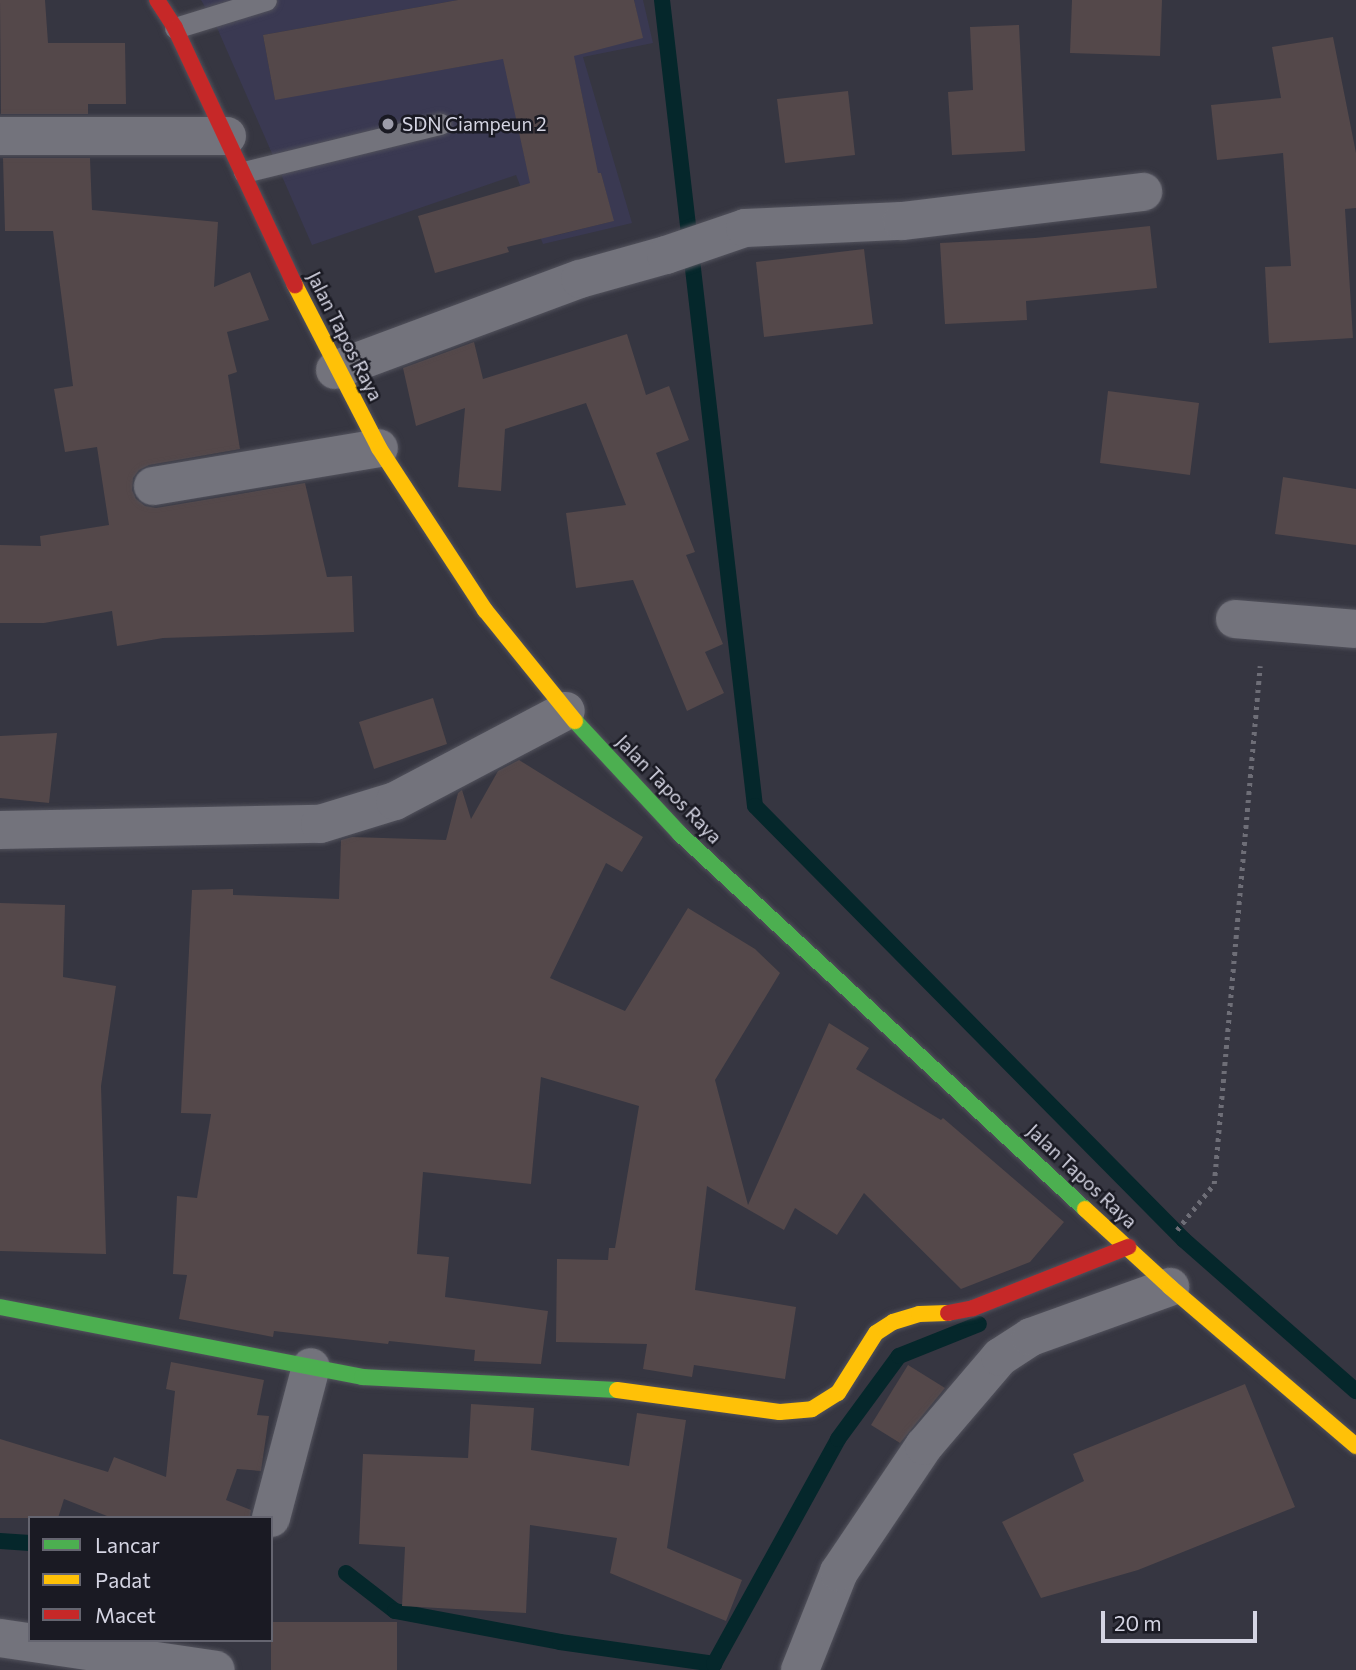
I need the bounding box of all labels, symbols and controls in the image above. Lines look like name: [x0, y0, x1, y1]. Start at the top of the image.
place label: SDN Ciampeun 2: [402, 113, 546, 135]
marker: SDN Ciampeun 2: [380, 116, 396, 132]
street label: Jalan Tapos Raya: [303, 268, 387, 404]
street label: Jalan Tapos Raya: [612, 730, 726, 848]
street label: Jalan Tapos Raya: [1022, 1119, 1142, 1233]
legend: [28, 1516, 273, 1642]
text: Lancar: [95, 1532, 160, 1557]
text: Padat: [95, 1567, 151, 1592]
scale bar: [1104, 1596, 1260, 1640]
text: Macet: [95, 1602, 156, 1627]
text: 20 m: [1114, 1610, 1162, 1635]

